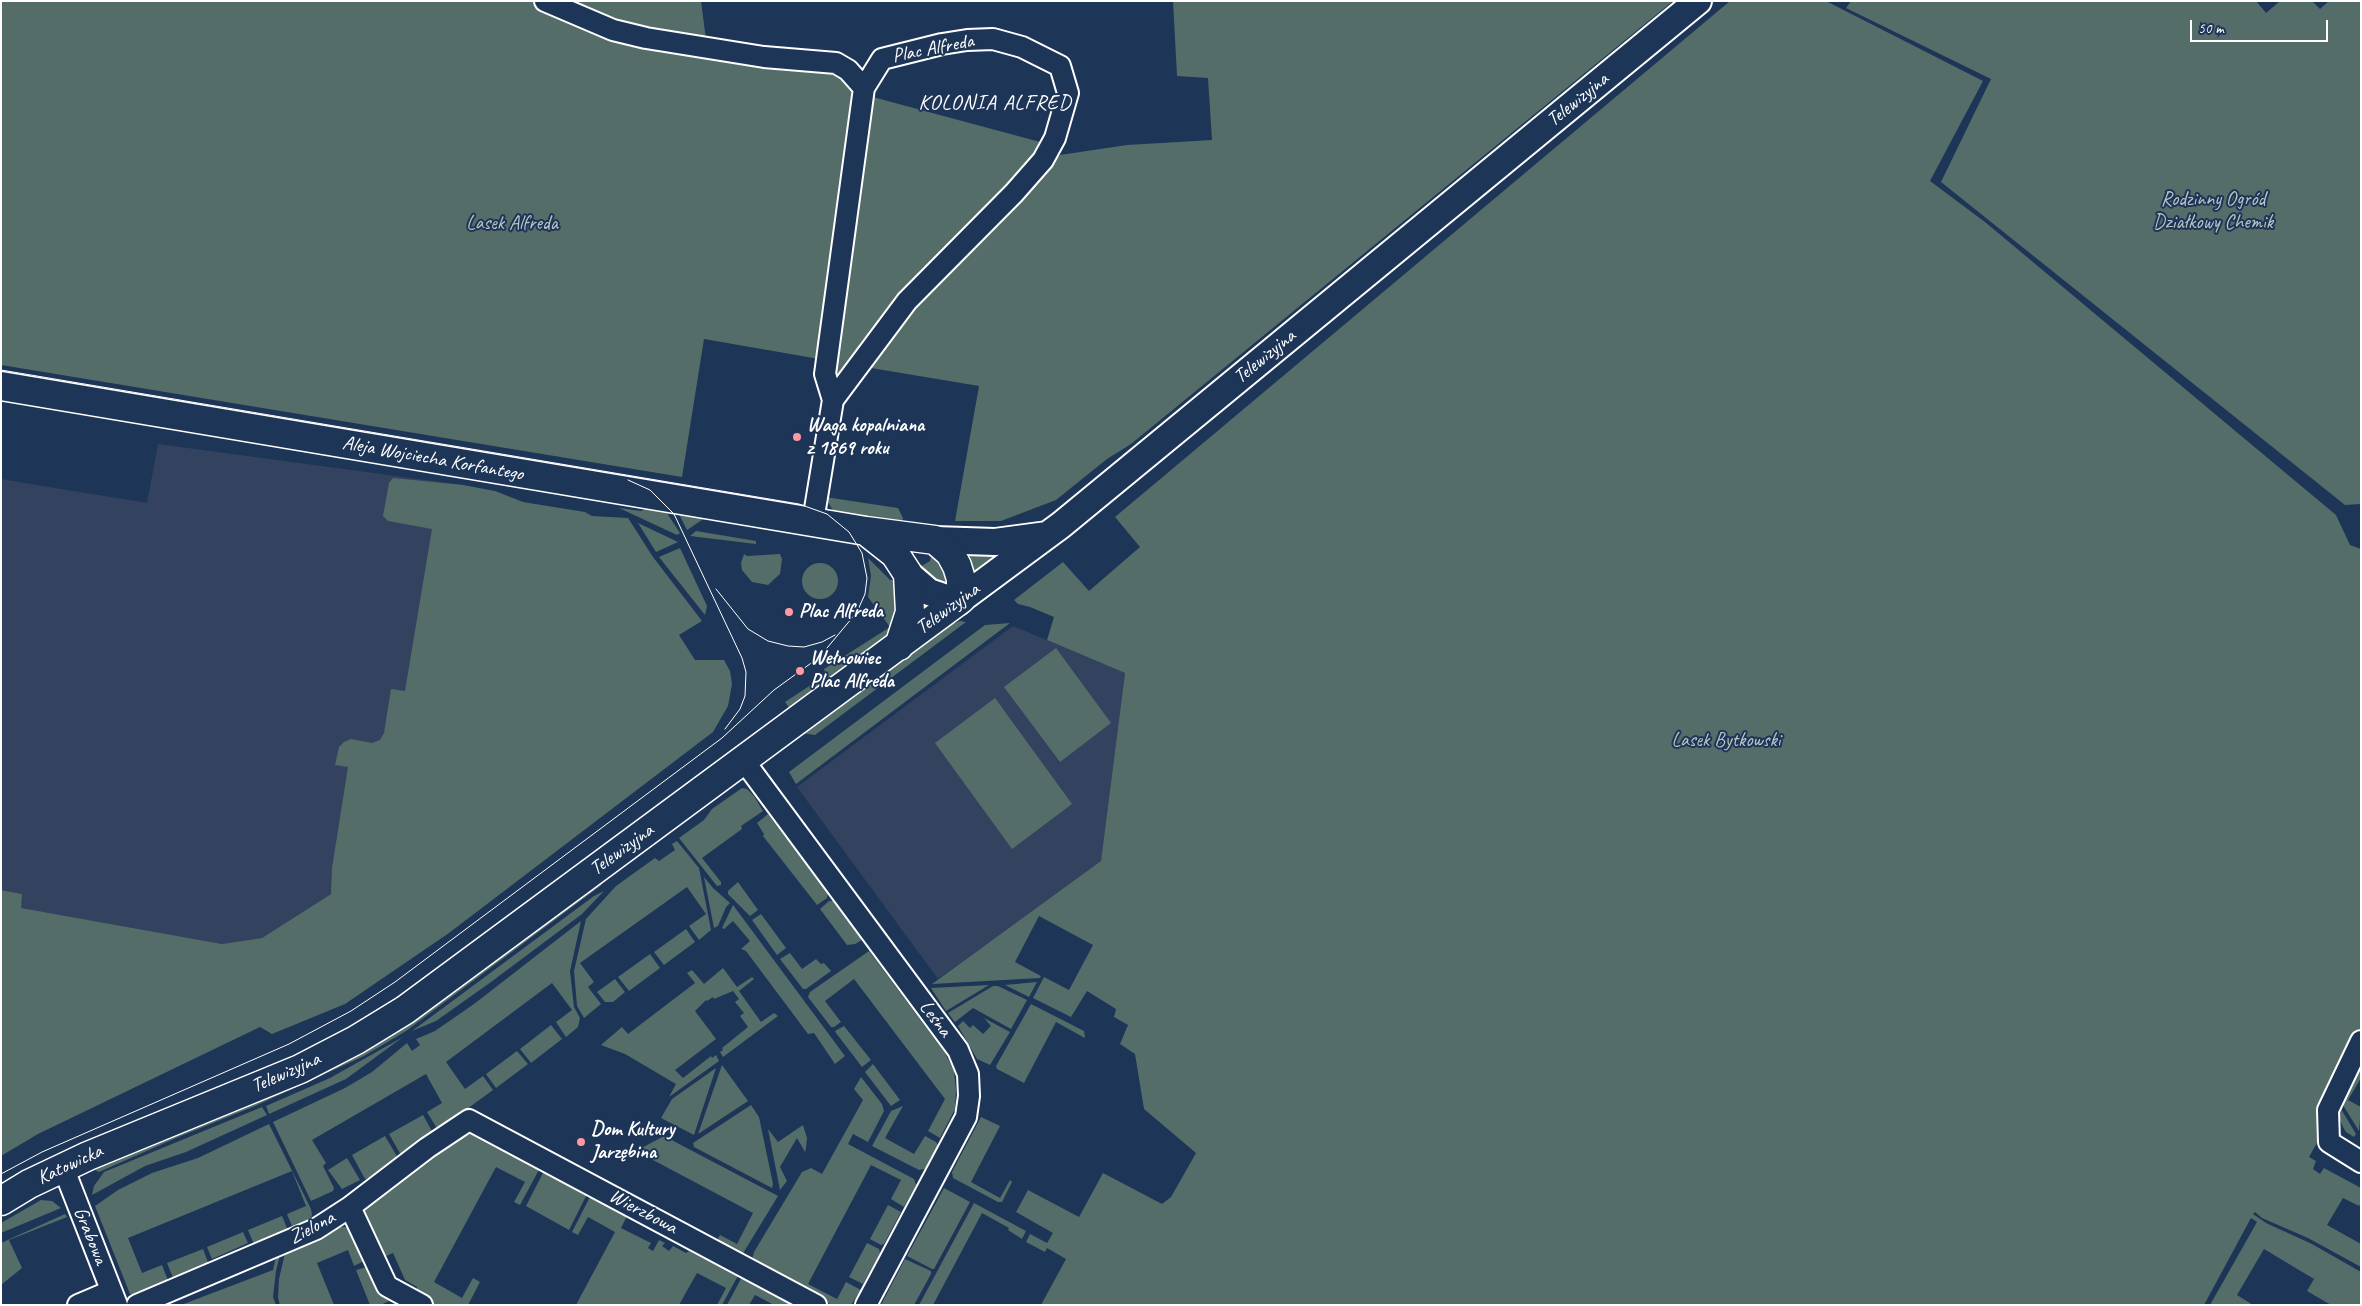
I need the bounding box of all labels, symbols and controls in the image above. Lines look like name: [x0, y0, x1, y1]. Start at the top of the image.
scale bar: [2192, 10, 2330, 42]
text: 50 m: [2198, 19, 2224, 38]
street label: Plac Alfreda: [890, 29, 976, 69]
street label: Telewizyjna: [1542, 68, 1614, 132]
district label: KOLONIA ALFRED: [918, 90, 1072, 116]
park label: Rodzinny Ogród Działkowy Chemik: [2153, 188, 2273, 235]
park label: Lasek Alfreda: [466, 212, 558, 236]
street label: Telewizyjna: [1229, 325, 1301, 389]
place label: Waga kopalniana z 1869 roku: [807, 414, 924, 461]
street label: Aleja Wojciecha Korfantego: [341, 431, 525, 487]
marker: Waga kopalniana z 1869 roku: [791, 431, 803, 443]
street label: Telewizyjna: [911, 578, 985, 640]
place label: Plac Alfreda: [799, 600, 883, 624]
marker: Plac Alfreda: [783, 606, 795, 618]
place label: Wełnowiec Plac Alfreda: [810, 647, 894, 694]
marker: Wełnowiec Plac Alfreda: [794, 665, 806, 677]
park label: Lasek Bytkowski: [1672, 729, 1780, 753]
street label: Telewizyjna: [585, 819, 659, 881]
street label: Leśna: [914, 996, 956, 1042]
street label: Telewizyjna: [248, 1047, 324, 1099]
place label: Dom Kultury Jarzębina: [591, 1118, 675, 1165]
marker: Dom Kultury Jarzębina: [575, 1136, 587, 1148]
street label: Katowicka: [34, 1140, 106, 1190]
street label: Wierzbowa: [605, 1184, 681, 1240]
street label: Grabowa: [68, 1204, 112, 1268]
street label: Zielona: [285, 1206, 339, 1250]

